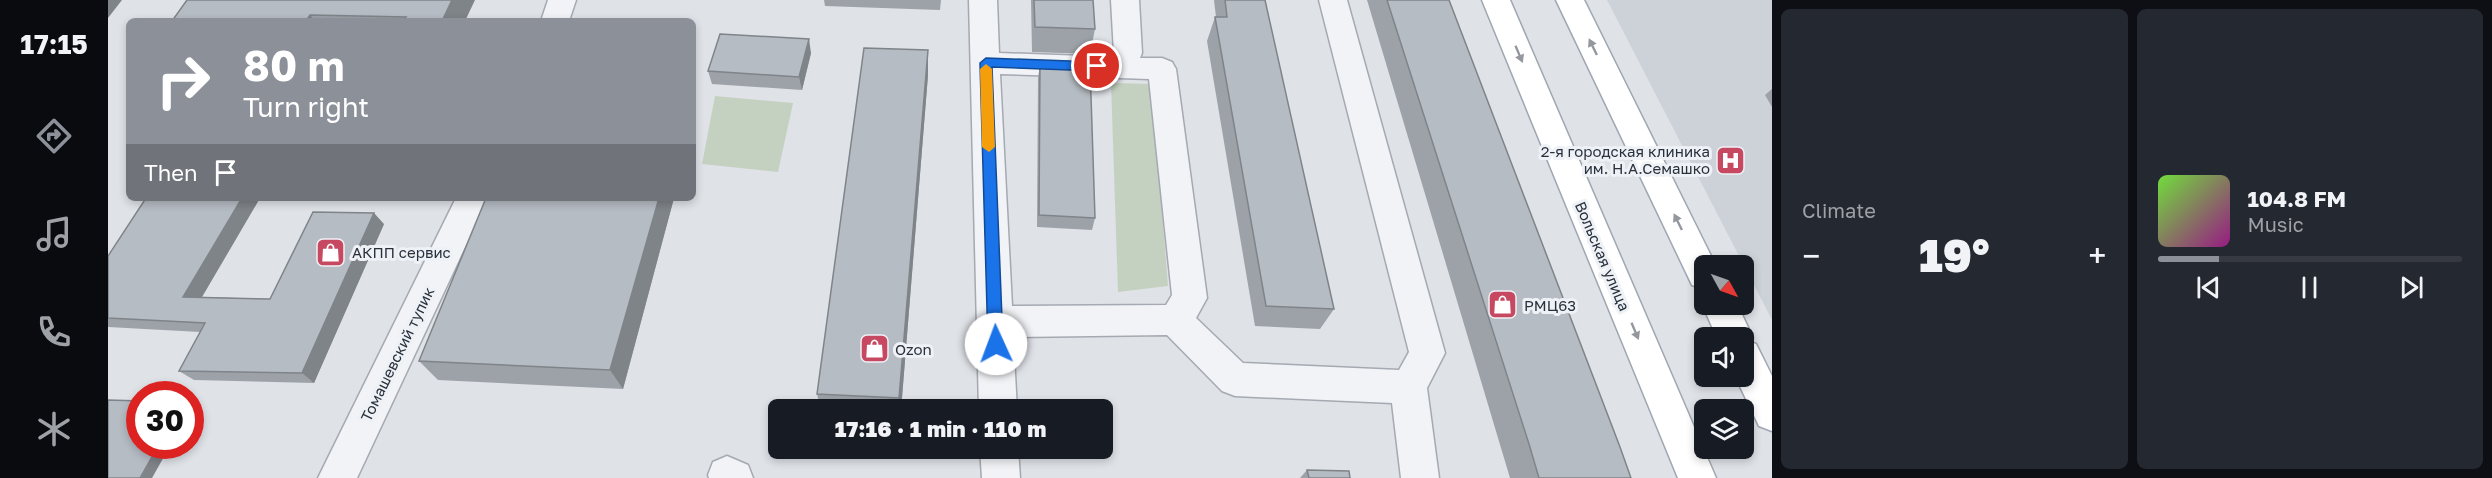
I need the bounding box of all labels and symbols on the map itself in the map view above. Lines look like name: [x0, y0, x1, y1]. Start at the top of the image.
one-way arrow: [1588, 38, 1598, 55]
pin: [1071, 40, 1122, 91]
one-way arrow: [1515, 45, 1524, 63]
place label: 2-я городская клиника им. Н.А.Семашко: [1541, 142, 1710, 177]
hospital icon: 2-я городская клиника им. Н.А.Семашко: [1715, 144, 1747, 176]
street label: Вольская улица: [1572, 199, 1634, 313]
one-way arrow: [1674, 213, 1684, 231]
shop icon: АКПП сервис: [315, 236, 347, 268]
place label: АКПП сервис: [352, 243, 451, 261]
north arrow: [1694, 255, 1754, 315]
street label: Томашевский тупик: [357, 284, 438, 424]
shop icon: РМЦ63: [1487, 289, 1519, 321]
place label: РМЦ63: [1524, 296, 1576, 314]
position arrow: [964, 312, 1028, 376]
one-way arrow: [1630, 322, 1640, 340]
shop icon: Ozon: [858, 333, 890, 365]
place label: Ozon: [895, 340, 932, 358]
speed limit sign: 30: [126, 381, 204, 459]

